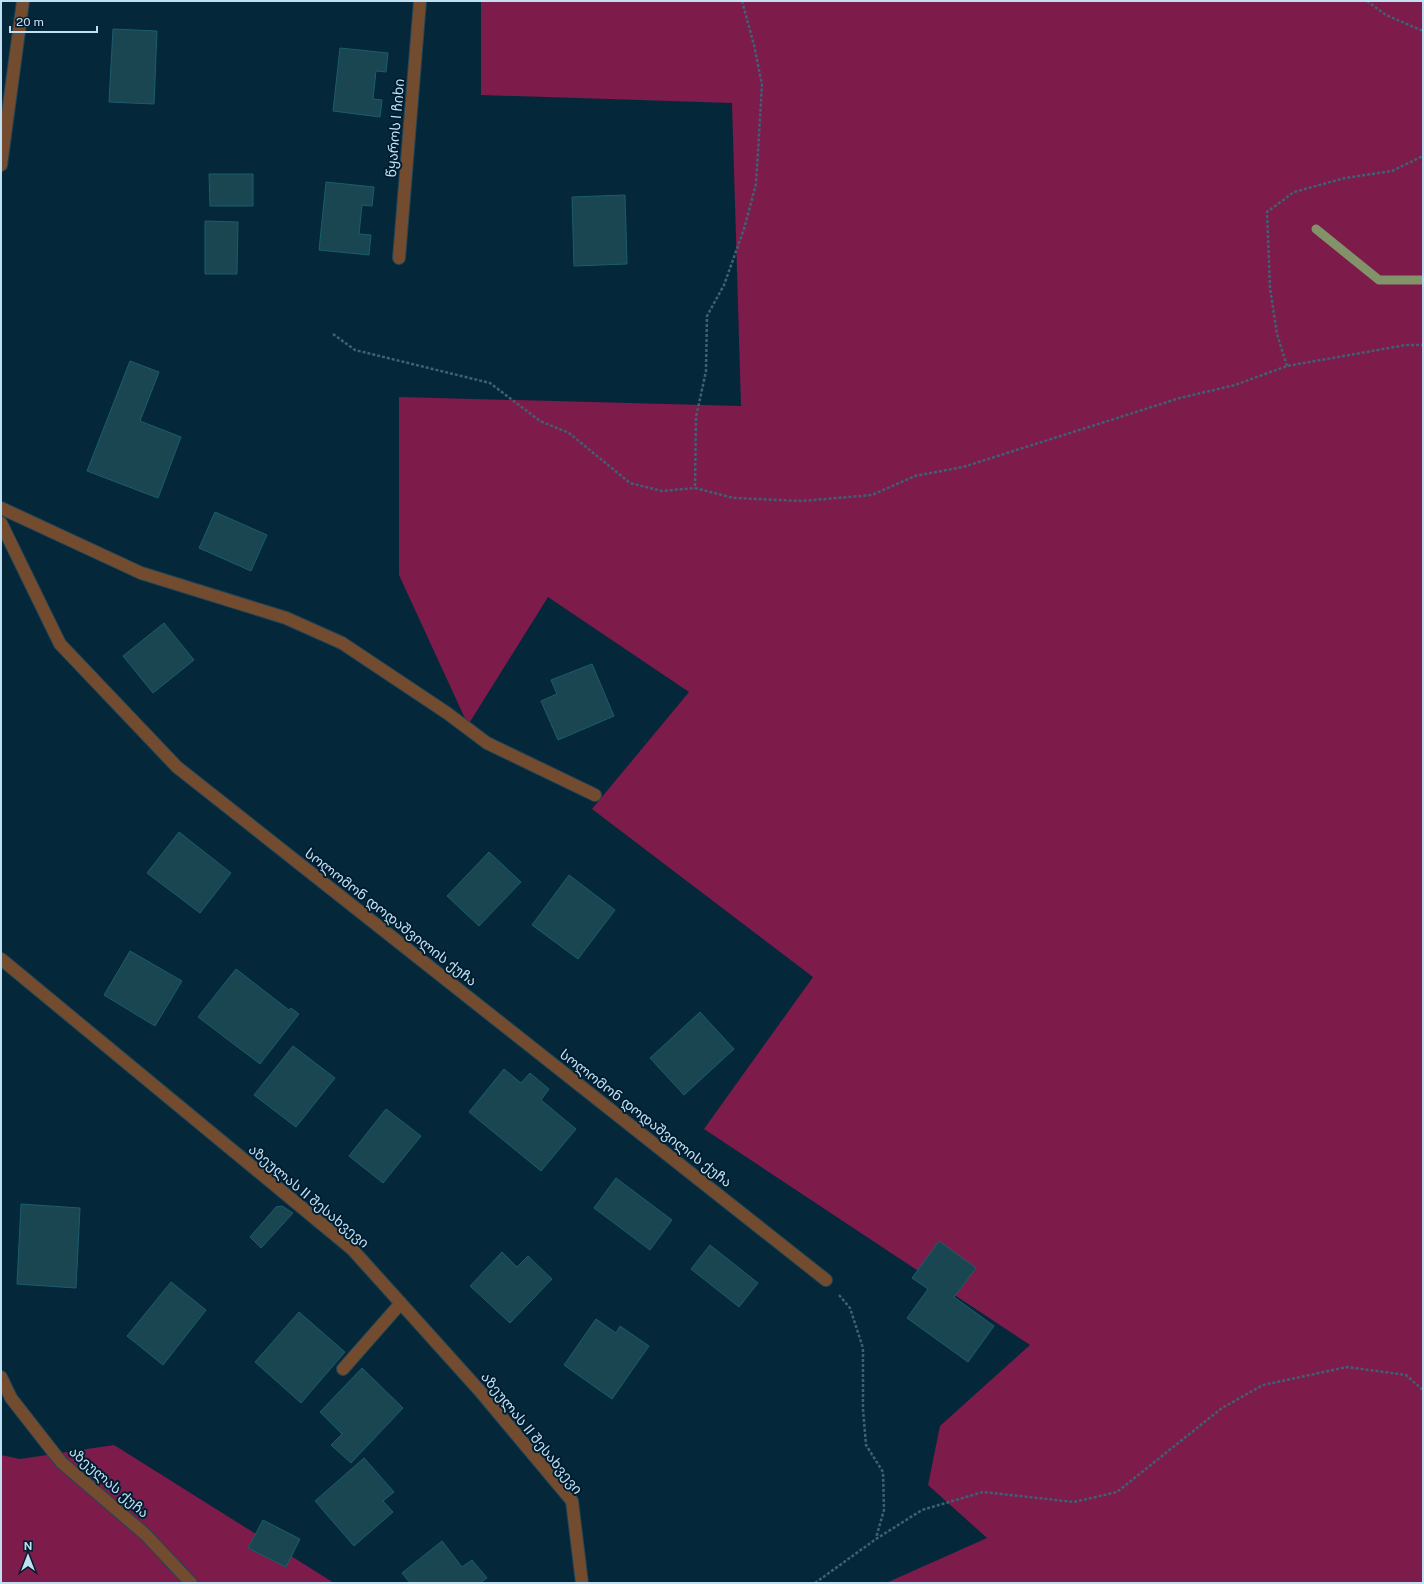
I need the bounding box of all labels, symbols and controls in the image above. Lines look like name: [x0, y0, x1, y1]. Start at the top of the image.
scale bar: [10, 8, 97, 34]
text: 20 m: [16, 15, 44, 29]
street label: წყაროს I ჩიხი: [383, 78, 408, 178]
street label: სოლომონ დოდაშვილის ქუჩა: [301, 845, 480, 990]
street label: სოლომონ დოდაშვილის ქუჩა: [556, 1046, 735, 1191]
street label: აზეულას II შესახვევი: [245, 1141, 372, 1252]
street label: აზეულას II შესახვევი: [477, 1369, 586, 1498]
street label: აზეულას ქუჩა: [65, 1443, 152, 1522]
north arrow: [8, 1536, 48, 1576]
text: N: [24, 1540, 32, 1552]

